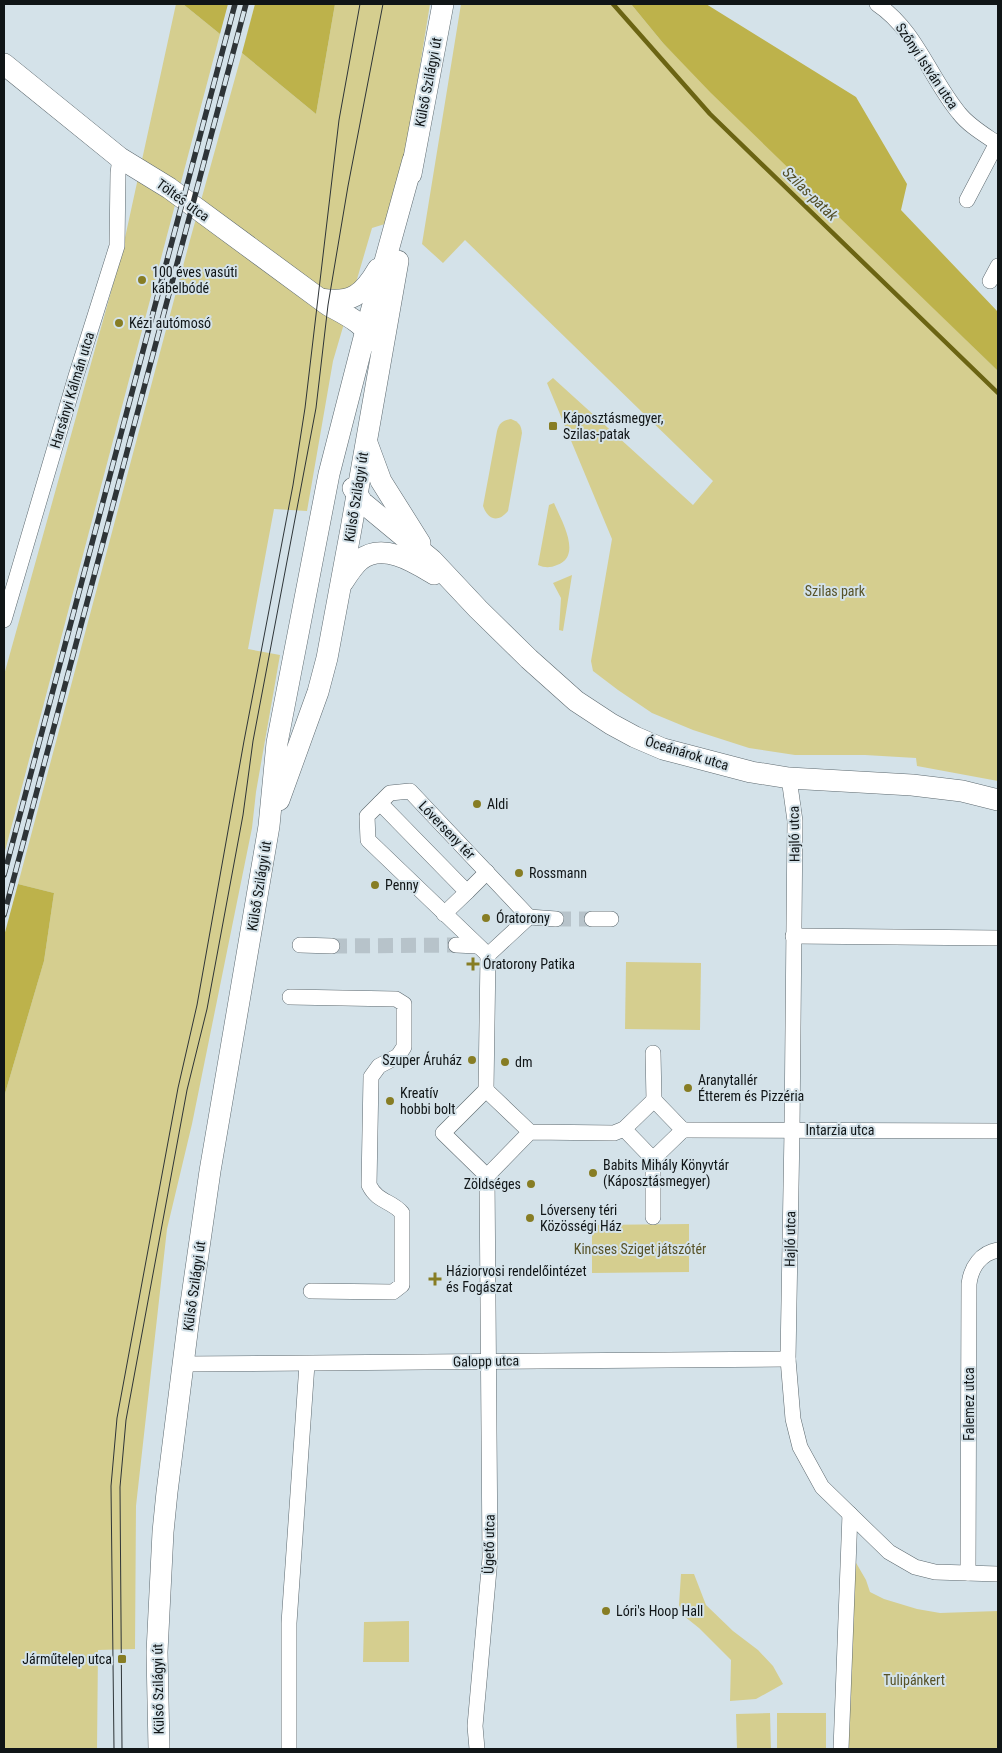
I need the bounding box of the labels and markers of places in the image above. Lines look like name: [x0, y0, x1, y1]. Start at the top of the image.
place label: 100 éves vasúti kábelbódé: [152, 264, 238, 296]
marker: 100 éves vasúti kábelbódé: [136, 274, 148, 286]
place label: Kézi autómosó: [129, 315, 211, 331]
marker: Kézi autómosó: [113, 317, 125, 329]
place label: Káposztásmegyer, Szilas-patak: [563, 410, 664, 442]
marker: Káposztásmegyer, Szilas-patak: [547, 420, 559, 432]
place label: Aldi: [487, 796, 508, 812]
marker: Aldi: [471, 798, 483, 810]
place label: Rossmann: [529, 865, 587, 881]
marker: Rossmann: [513, 867, 525, 879]
place label: Penny: [385, 877, 419, 893]
marker: Penny: [369, 879, 381, 891]
place label: Óratorony: [496, 909, 550, 926]
marker: Óratorony: [480, 912, 492, 924]
place label: Óratorony Patika: [483, 955, 575, 972]
marker: Óratorony Patika: [467, 958, 479, 970]
place label: Szuper Áruház: [382, 1051, 462, 1068]
marker: Szuper Áruház: [466, 1054, 478, 1066]
place label: dm: [515, 1054, 533, 1070]
marker: dm: [499, 1056, 511, 1068]
place label: Aranytallér Étterem és Pizzéria: [698, 1072, 804, 1104]
marker: Aranytallér Étterem és Pizzéria: [682, 1082, 694, 1094]
place label: Kreatív hobbi bolt: [400, 1085, 455, 1117]
marker: Kreatív hobbi bolt: [384, 1095, 396, 1107]
place label: Babits Mihály Könyvtár (Káposztásmegyer): [603, 1157, 729, 1190]
marker: Babits Mihály Könyvtár (Káposztásmegyer): [587, 1167, 599, 1179]
place label: Zöldséges: [464, 1176, 521, 1192]
marker: Zöldséges: [525, 1178, 537, 1190]
place label: Lóverseny téri Közösségi Ház: [540, 1202, 622, 1234]
marker: Lóverseny téri Közösségi Ház: [524, 1212, 536, 1224]
place label: Háziorvosi rendelőintézet és Fogászat: [446, 1263, 587, 1295]
marker: Háziorvosi rendelőintézet és Fogászat: [428, 1272, 442, 1286]
place label: Lóri's Hoop Hall: [616, 1603, 703, 1619]
marker: Lóri's Hoop Hall: [600, 1605, 612, 1617]
place label: Járműtelep utca: [22, 1651, 112, 1667]
marker: Járműtelep utca: [116, 1653, 128, 1665]

